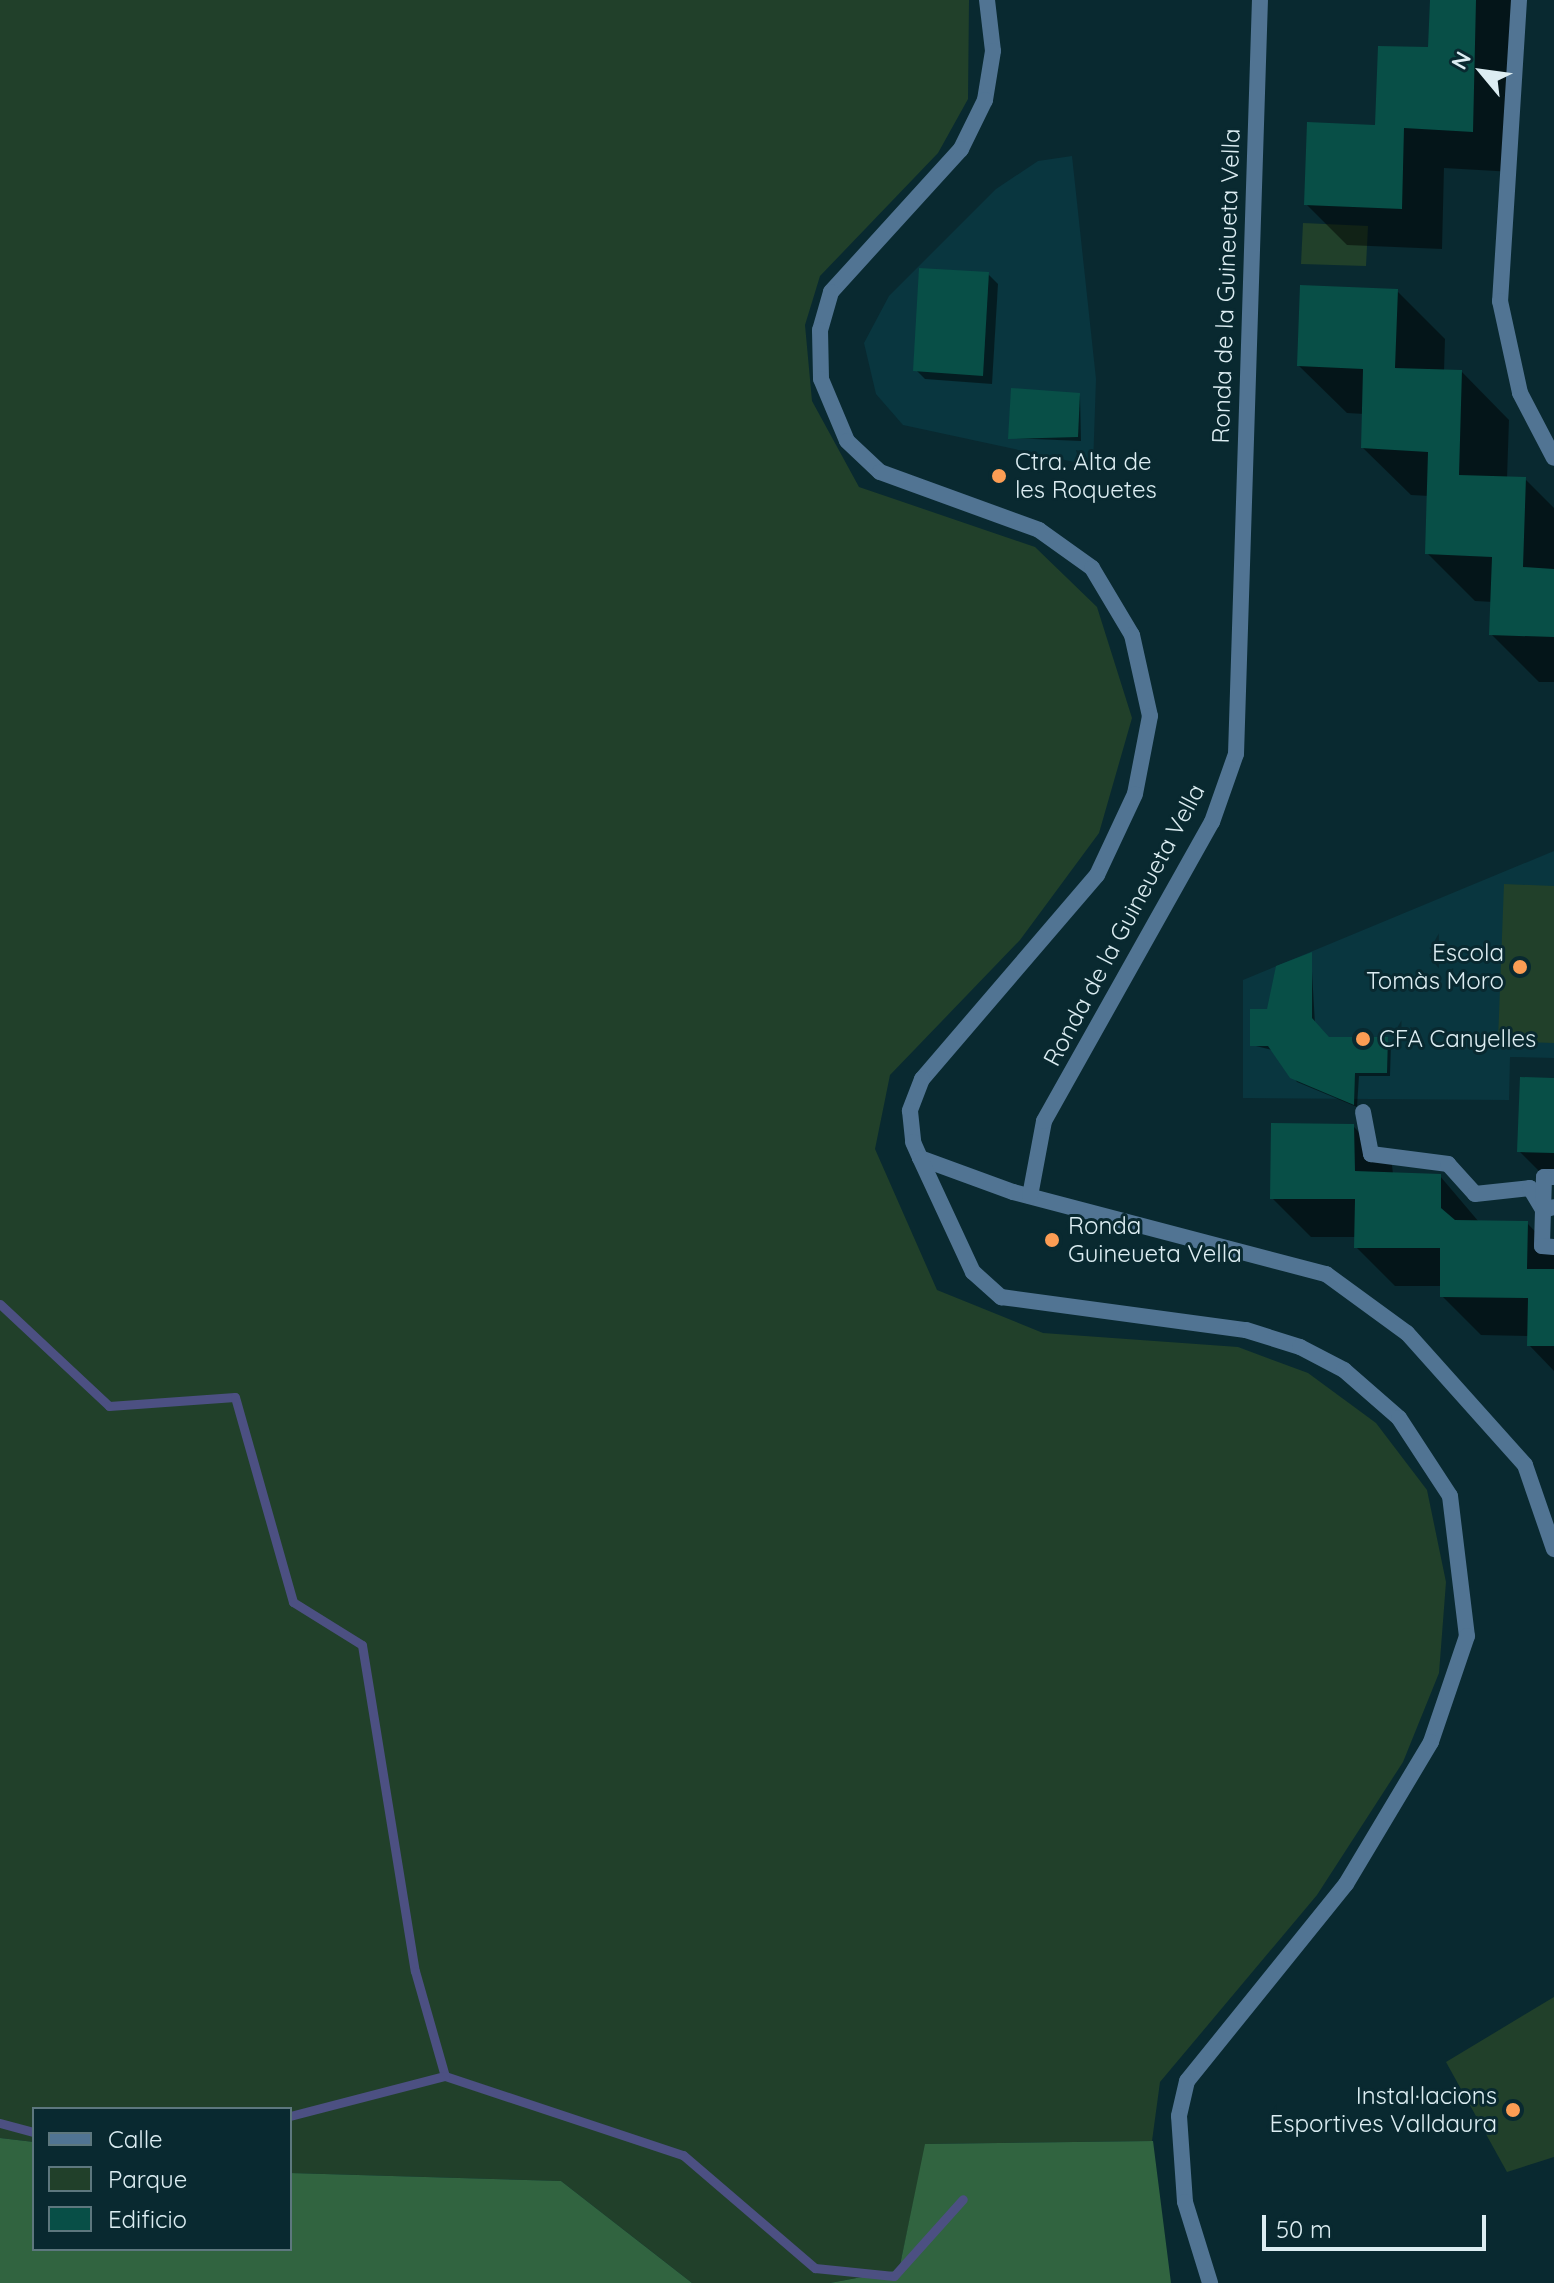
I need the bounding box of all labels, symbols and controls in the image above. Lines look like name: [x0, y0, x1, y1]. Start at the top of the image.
north arrow: [1442, 32, 1522, 112]
text: N: [1445, 47, 1477, 74]
street label: Ronda de la Guineueta Vella: [1206, 128, 1246, 444]
place label: Ctra. Alta de les Roquetes: [1015, 448, 1157, 504]
marker: Ctra. Alta de les Roquetes: [990, 467, 1008, 485]
street label: Ronda de la Guineueta Vella: [1037, 779, 1211, 1071]
place label: Escola Tomàs Moro: [1366, 939, 1504, 995]
marker: Escola Tomàs Moro: [1511, 958, 1529, 976]
place label: CFA Canyelles: [1379, 1025, 1536, 1053]
marker: CFA Canyelles: [1354, 1030, 1372, 1048]
place label: Ronda Guineueta Vella: [1068, 1212, 1242, 1268]
marker: Ronda Guineueta Vella: [1043, 1231, 1061, 1249]
place label: Instal·lacions Esportives Valldaura: [1270, 2082, 1497, 2138]
marker: Instal·lacions Esportives Valldaura: [1504, 2101, 1522, 2119]
legend: [32, 2107, 292, 2251]
text: Calle: [108, 2124, 163, 2154]
text: Parque: [108, 2164, 187, 2194]
scale bar: [1266, 2199, 1490, 2249]
text: Edificio: [108, 2204, 187, 2234]
text: 50 m: [1276, 2214, 1332, 2244]

